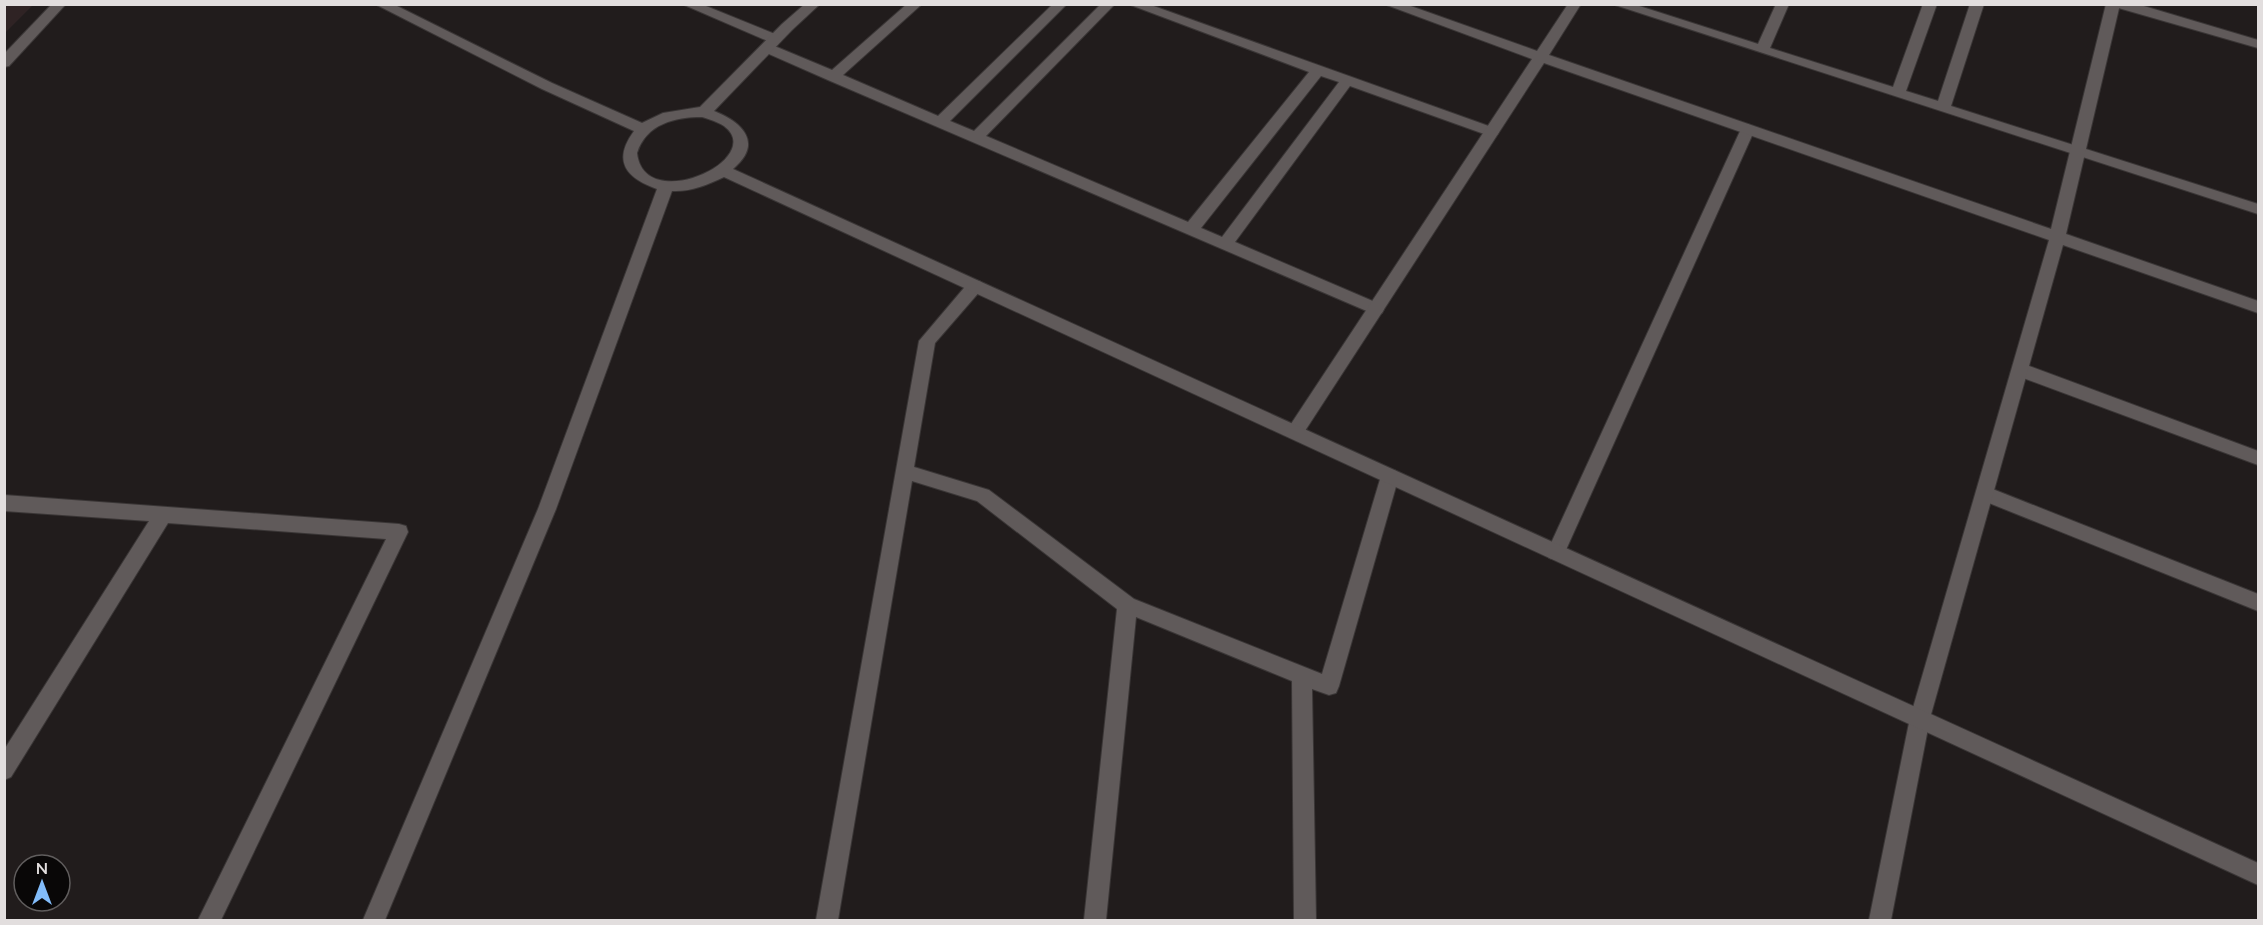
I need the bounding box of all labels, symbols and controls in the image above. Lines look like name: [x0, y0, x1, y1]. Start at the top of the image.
north arrow: [12, 853, 72, 913]
text: N: [36, 858, 48, 877]

